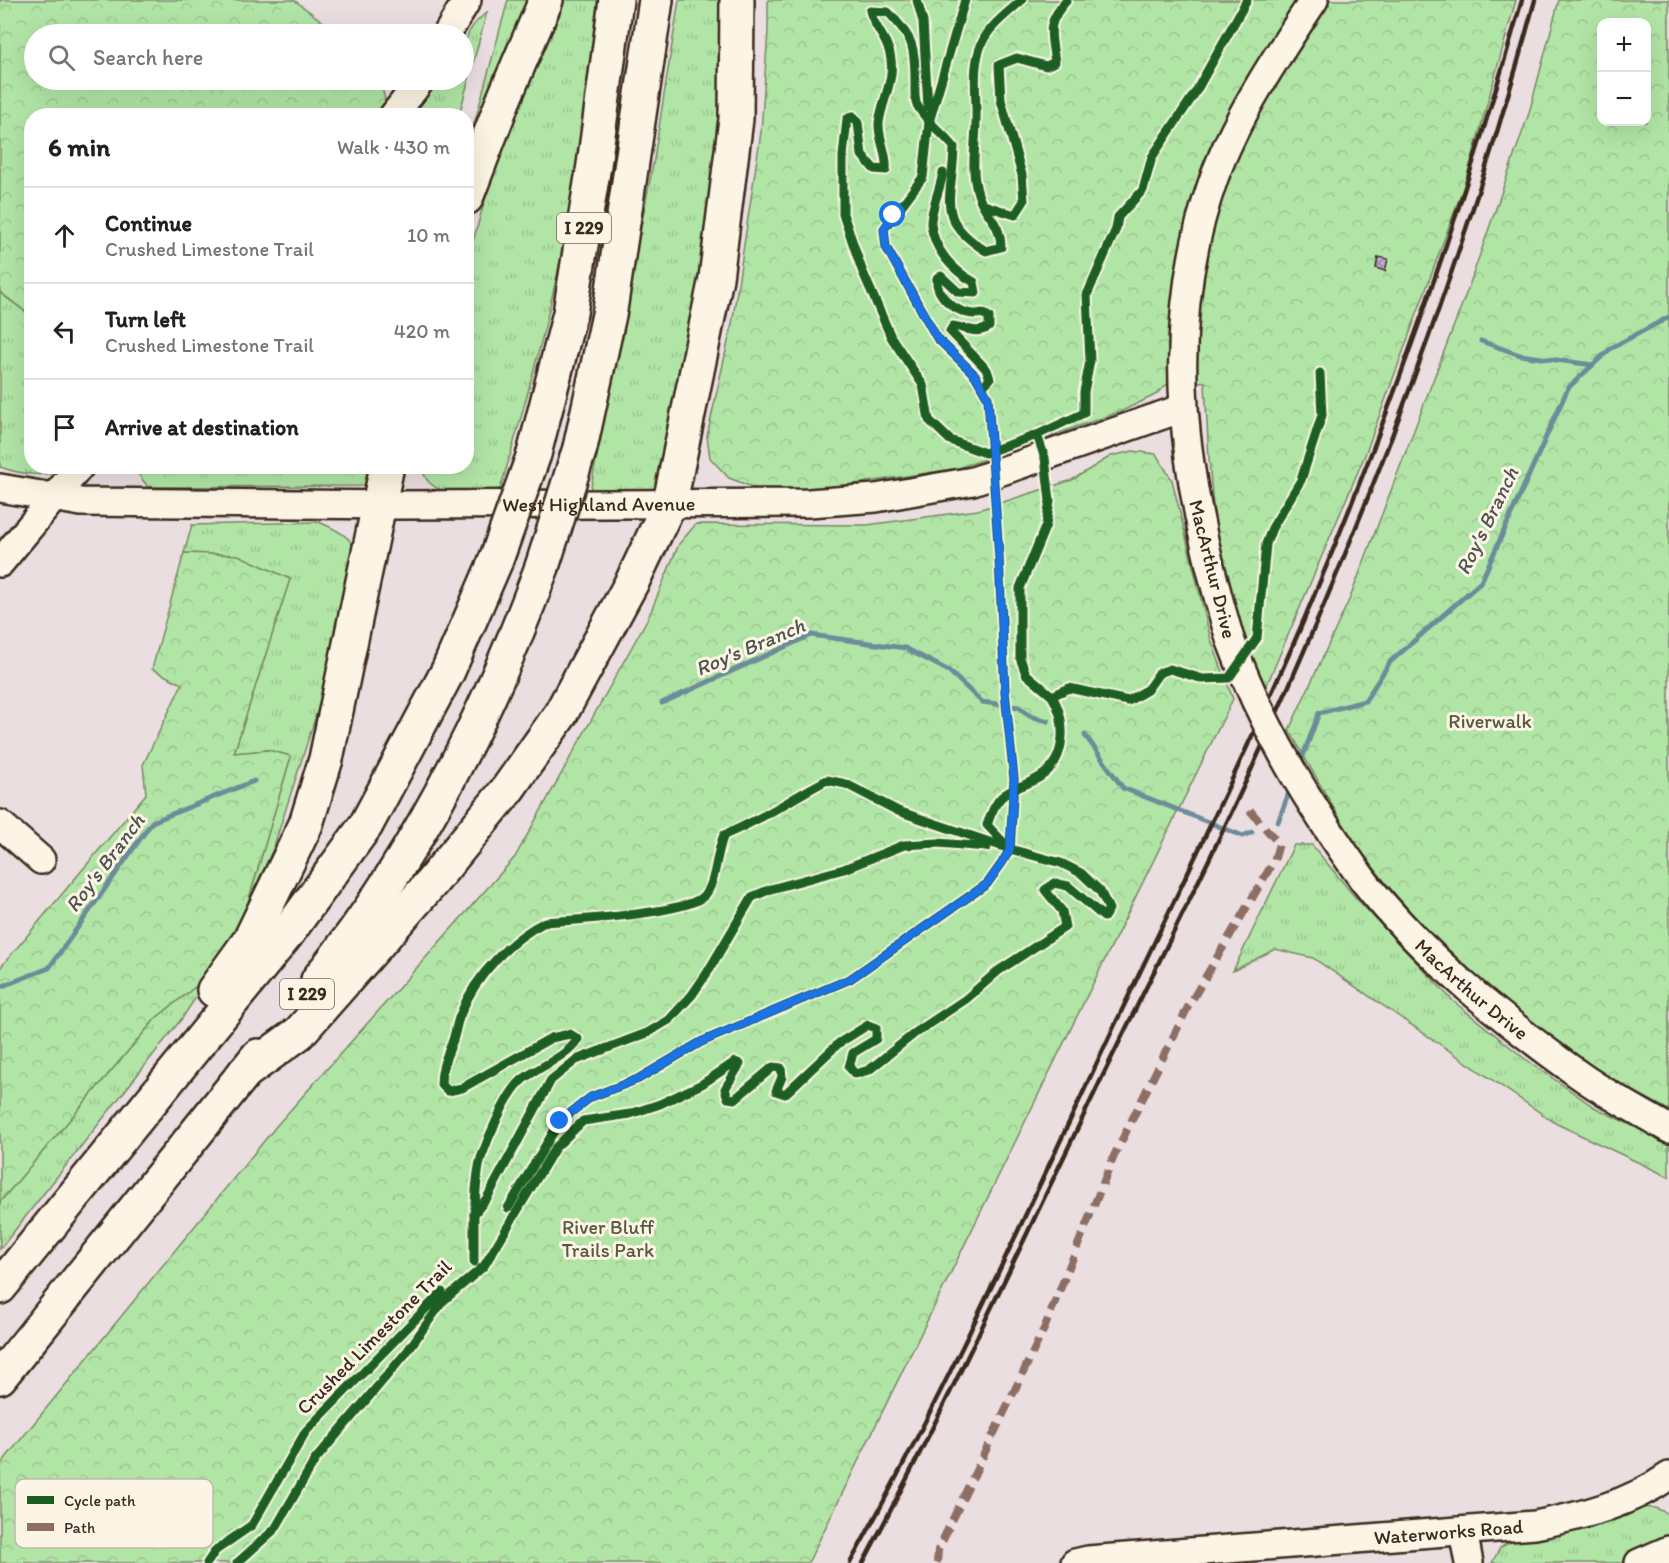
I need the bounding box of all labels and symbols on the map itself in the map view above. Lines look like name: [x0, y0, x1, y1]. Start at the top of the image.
route start: [879, 201, 905, 227]
road number: I 229: [557, 213, 611, 243]
water label: Roy's Branch: [1450, 462, 1524, 579]
street label: West Highland Avenue: [502, 492, 696, 516]
street label: MacArthur Drive: [1184, 497, 1242, 641]
water label: Roy's Branch: [691, 612, 809, 681]
park label: Riverwalk: [1448, 709, 1532, 733]
water label: Roy's Branch: [60, 808, 150, 917]
street label: MacArthur Drive: [1410, 934, 1533, 1045]
road number: I 229: [280, 979, 334, 1009]
route end: [546, 1107, 572, 1133]
park label: River Bluff Trails Park: [562, 1215, 654, 1262]
street label: Crushed Limestone Trail: [292, 1254, 457, 1419]
legend: [15, 1479, 213, 1548]
text: Cycle path: [64, 1491, 136, 1510]
street label: Waterworks Road: [1373, 1514, 1524, 1550]
text: Path: [64, 1518, 95, 1537]

